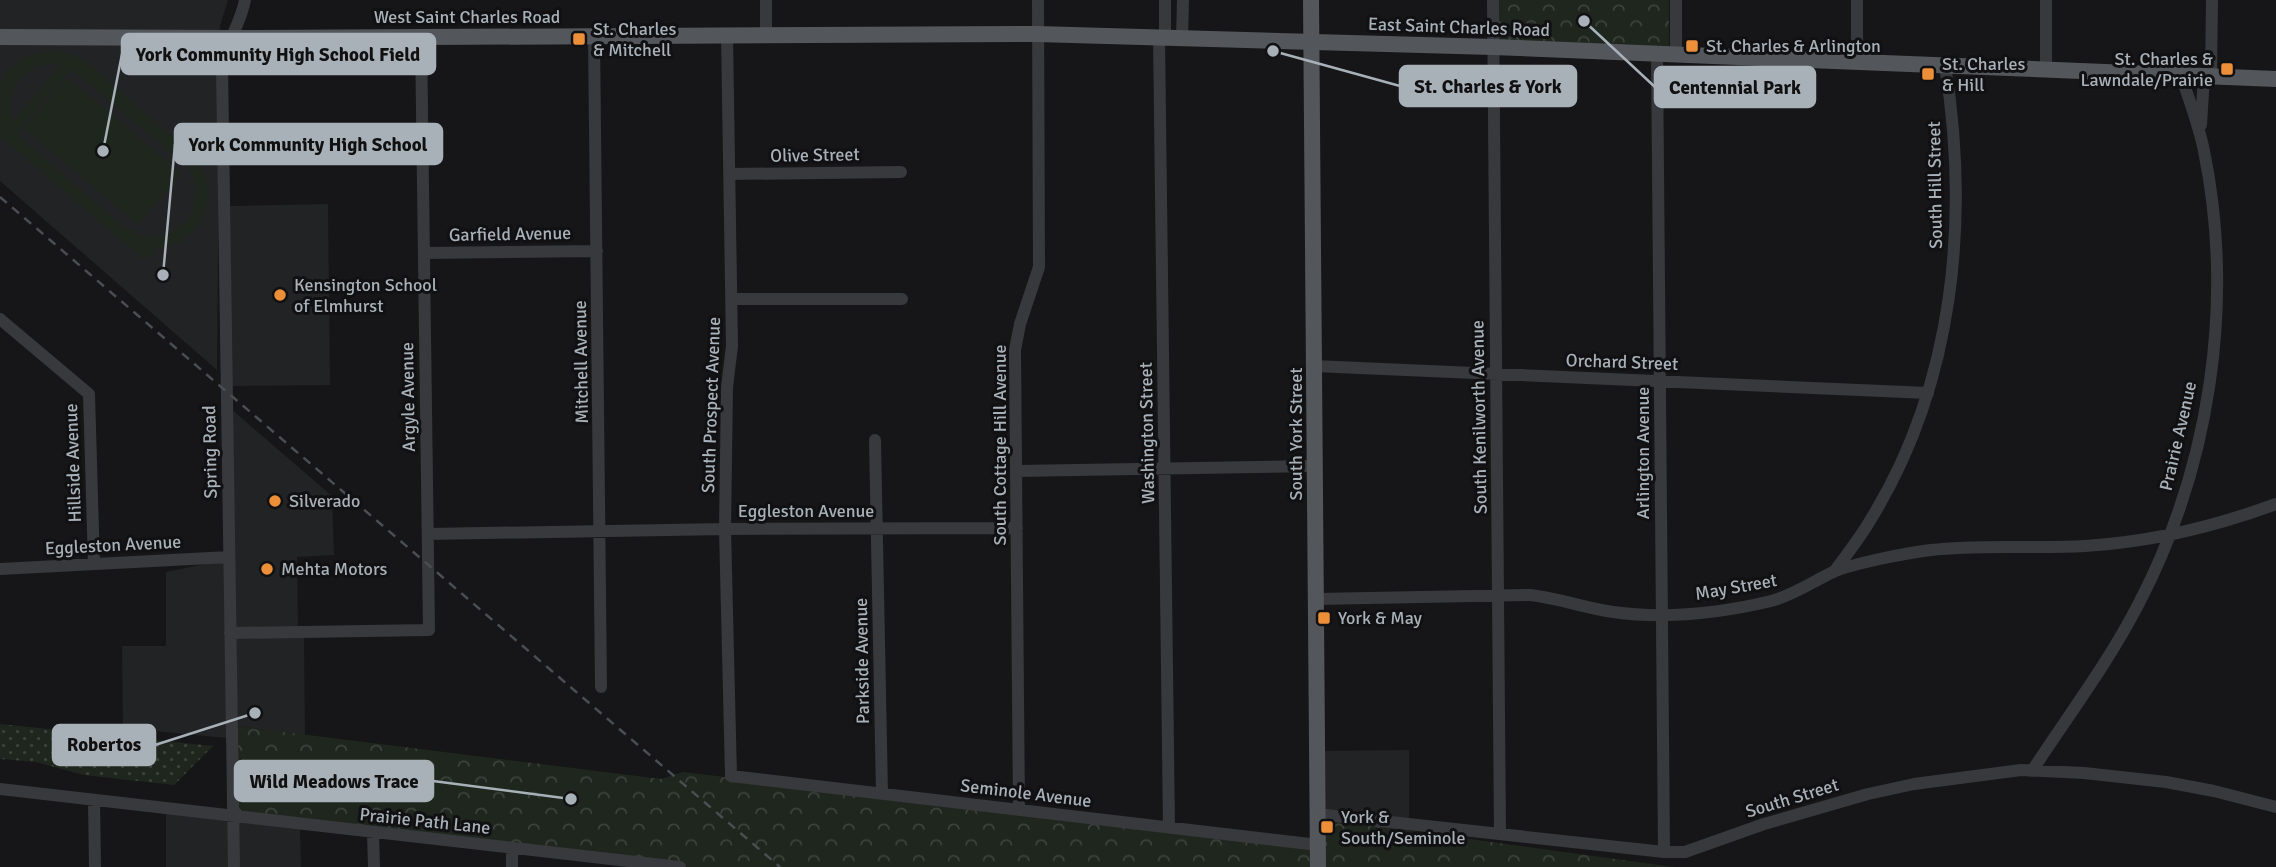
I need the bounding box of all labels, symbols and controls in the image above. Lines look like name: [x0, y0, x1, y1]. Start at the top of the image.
street label: West Saint Charles Road: [374, 6, 560, 28]
street label: East Saint Charles Road: [1368, 13, 1550, 41]
place label: St. Charles & Mitchell: [593, 18, 677, 61]
marker: St. Charles & Mitchell: [571, 31, 587, 47]
callout: York Community High School Field: [122, 34, 435, 74]
place label: St. Charles & Arlington: [1706, 35, 1881, 57]
marker: St. Charles & Arlington: [1684, 38, 1700, 54]
text: York Community High School Field: [135, 43, 420, 67]
place label: St. Charles & Lawndale/Prairie: [2080, 48, 2213, 91]
place label: St. Charles & Hill: [1942, 53, 2026, 96]
marker: St. Charles & Lawndale/Prairie: [2219, 61, 2235, 77]
callout: St. Charles & York: [1400, 66, 1576, 106]
marker: St. Charles & Hill: [1920, 66, 1936, 82]
callout: Centennial Park: [1655, 67, 1815, 107]
text: St. Charles & York: [1414, 75, 1562, 99]
text: Centennial Park: [1669, 76, 1801, 100]
street label: South Hill Street: [1923, 121, 1947, 249]
callout: York Community High School: [175, 124, 442, 164]
text: York Community High School: [187, 133, 428, 157]
street label: Olive Street: [770, 143, 860, 167]
street label: Garfield Avenue: [449, 222, 571, 246]
place label: Kensington School of Elmhurst: [294, 274, 437, 317]
marker: Kensington School of Elmhurst: [272, 287, 288, 303]
street label: Mitchell Avenue: [569, 300, 593, 424]
street label: South Prospect Avenue: [697, 317, 725, 493]
street label: South Kenilworth Avenue: [1466, 320, 1492, 514]
street label: Argyle Avenue: [396, 342, 420, 452]
street label: South Cottage Hill Avenue: [989, 345, 1011, 545]
street label: Orchard Street: [1565, 349, 1679, 375]
street label: Washington Street: [1135, 362, 1159, 504]
street label: South York Street: [1285, 367, 1307, 501]
street label: Prairie Avenue: [2155, 379, 2201, 493]
street label: Arlington Avenue: [1632, 387, 1654, 519]
street label: Hillside Avenue: [60, 403, 86, 523]
street label: Spring Road: [198, 405, 222, 499]
place label: Silverado: [289, 490, 360, 512]
marker: Silverado: [267, 493, 283, 509]
street label: Eggleston Avenue: [738, 500, 874, 522]
street label: Eggleston Avenue: [44, 530, 182, 560]
place label: Mehta Motors: [281, 558, 388, 580]
marker: Mehta Motors: [259, 561, 275, 577]
street label: May Street: [1693, 569, 1779, 605]
street label: Parkside Avenue: [850, 598, 874, 724]
place label: York & May: [1338, 607, 1423, 629]
marker: York & May: [1316, 610, 1332, 626]
callout: Robertos: [53, 725, 155, 765]
text: Robertos: [67, 733, 141, 757]
callout: Wild Meadows Trace: [235, 761, 433, 801]
text: Wild Meadows Trace: [249, 770, 419, 794]
street label: South Street: [1743, 773, 1841, 823]
street label: Seminole Avenue: [959, 774, 1093, 812]
street label: Prairie Path Lane: [359, 803, 491, 839]
place label: York & South/Seminole: [1341, 806, 1465, 849]
marker: York & South/Seminole: [1319, 819, 1335, 835]

